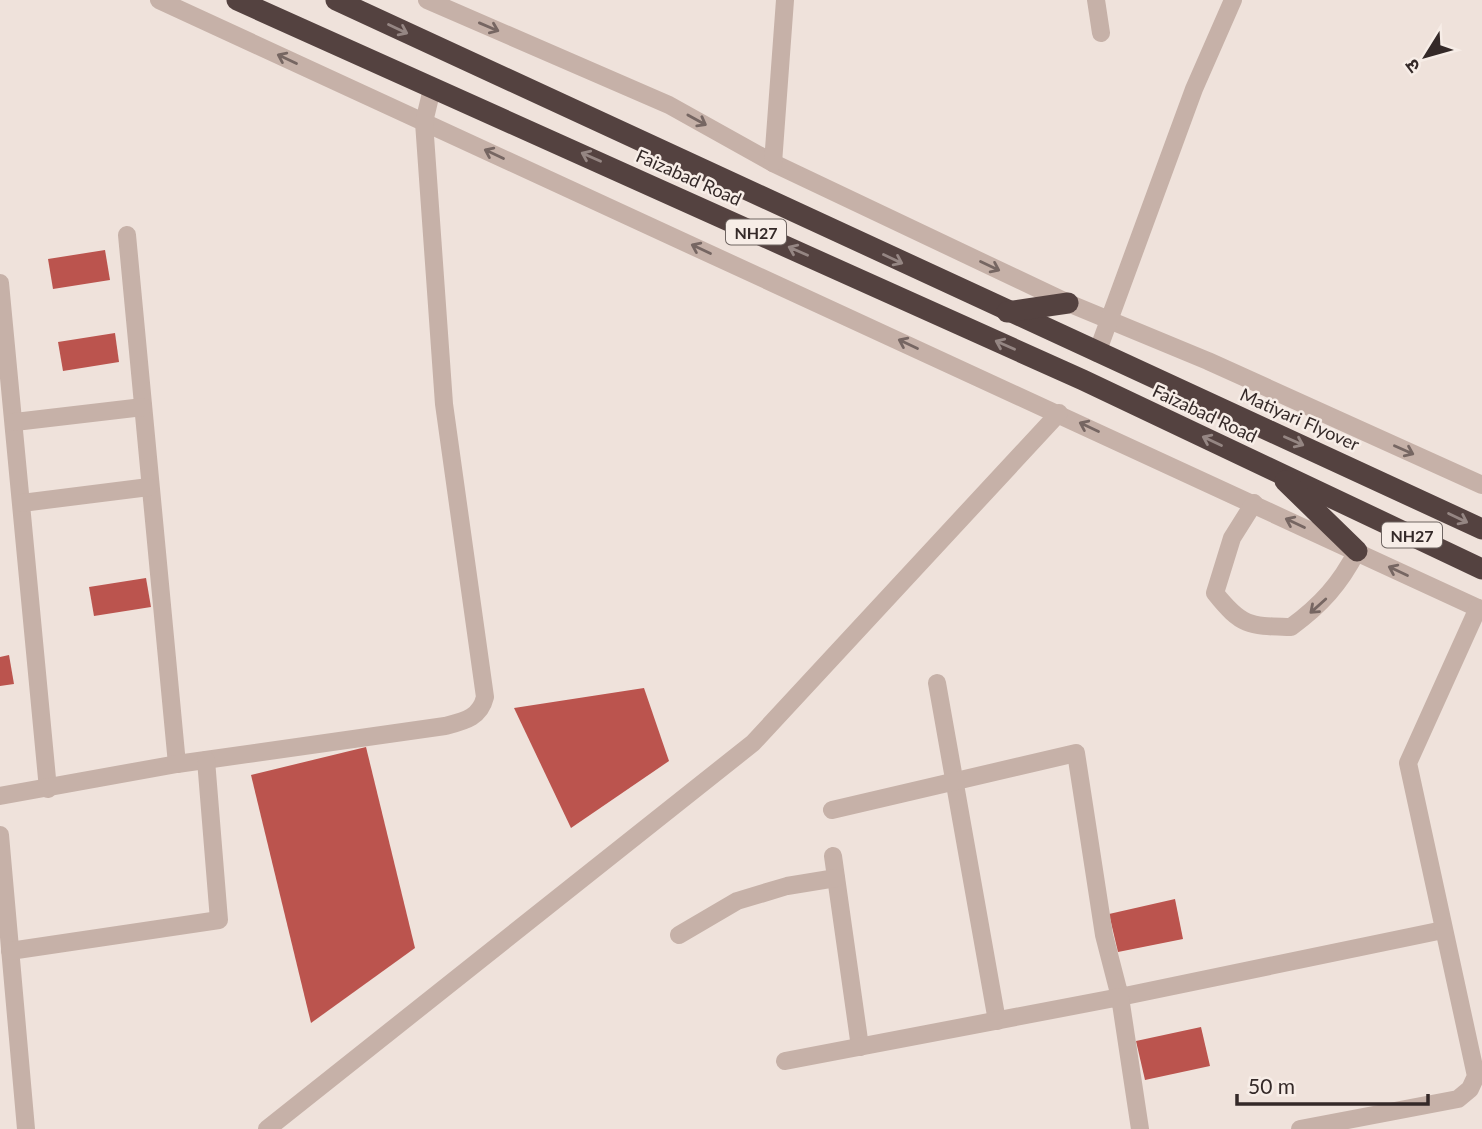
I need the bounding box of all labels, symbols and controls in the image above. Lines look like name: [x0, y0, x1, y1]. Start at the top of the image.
one-way arrow: [478, 21, 500, 34]
north arrow: [1391, 21, 1461, 91]
one-way arrow: [387, 23, 408, 36]
one-way arrow: [277, 52, 298, 65]
text: उ: [1399, 54, 1425, 78]
one-way arrow: [686, 113, 706, 127]
street label: Faizabad Road: [633, 144, 745, 210]
one-way arrow: [484, 147, 505, 160]
one-way arrow: [581, 150, 602, 163]
road number: NH27: [726, 220, 786, 244]
one-way arrow: [691, 242, 712, 255]
one-way arrow: [788, 244, 809, 257]
one-way arrow: [882, 253, 904, 266]
one-way arrow: [979, 259, 1000, 273]
one-way arrow: [897, 337, 919, 350]
one-way arrow: [995, 338, 1017, 351]
street label: Faizabad Road: [1149, 379, 1261, 447]
street label: Matiyari Flyover: [1237, 383, 1363, 455]
one-way arrow: [1079, 420, 1100, 433]
one-way arrow: [1202, 434, 1223, 447]
one-way arrow: [1283, 435, 1304, 448]
one-way arrow: [1393, 444, 1415, 457]
one-way arrow: [1447, 511, 1468, 525]
one-way arrow: [1285, 515, 1306, 529]
road number: NH27: [1382, 522, 1442, 548]
one-way arrow: [1388, 563, 1409, 577]
one-way arrow: [1309, 598, 1327, 614]
scale bar: [1237, 1062, 1428, 1106]
text: 50 m: [1248, 1073, 1295, 1098]

